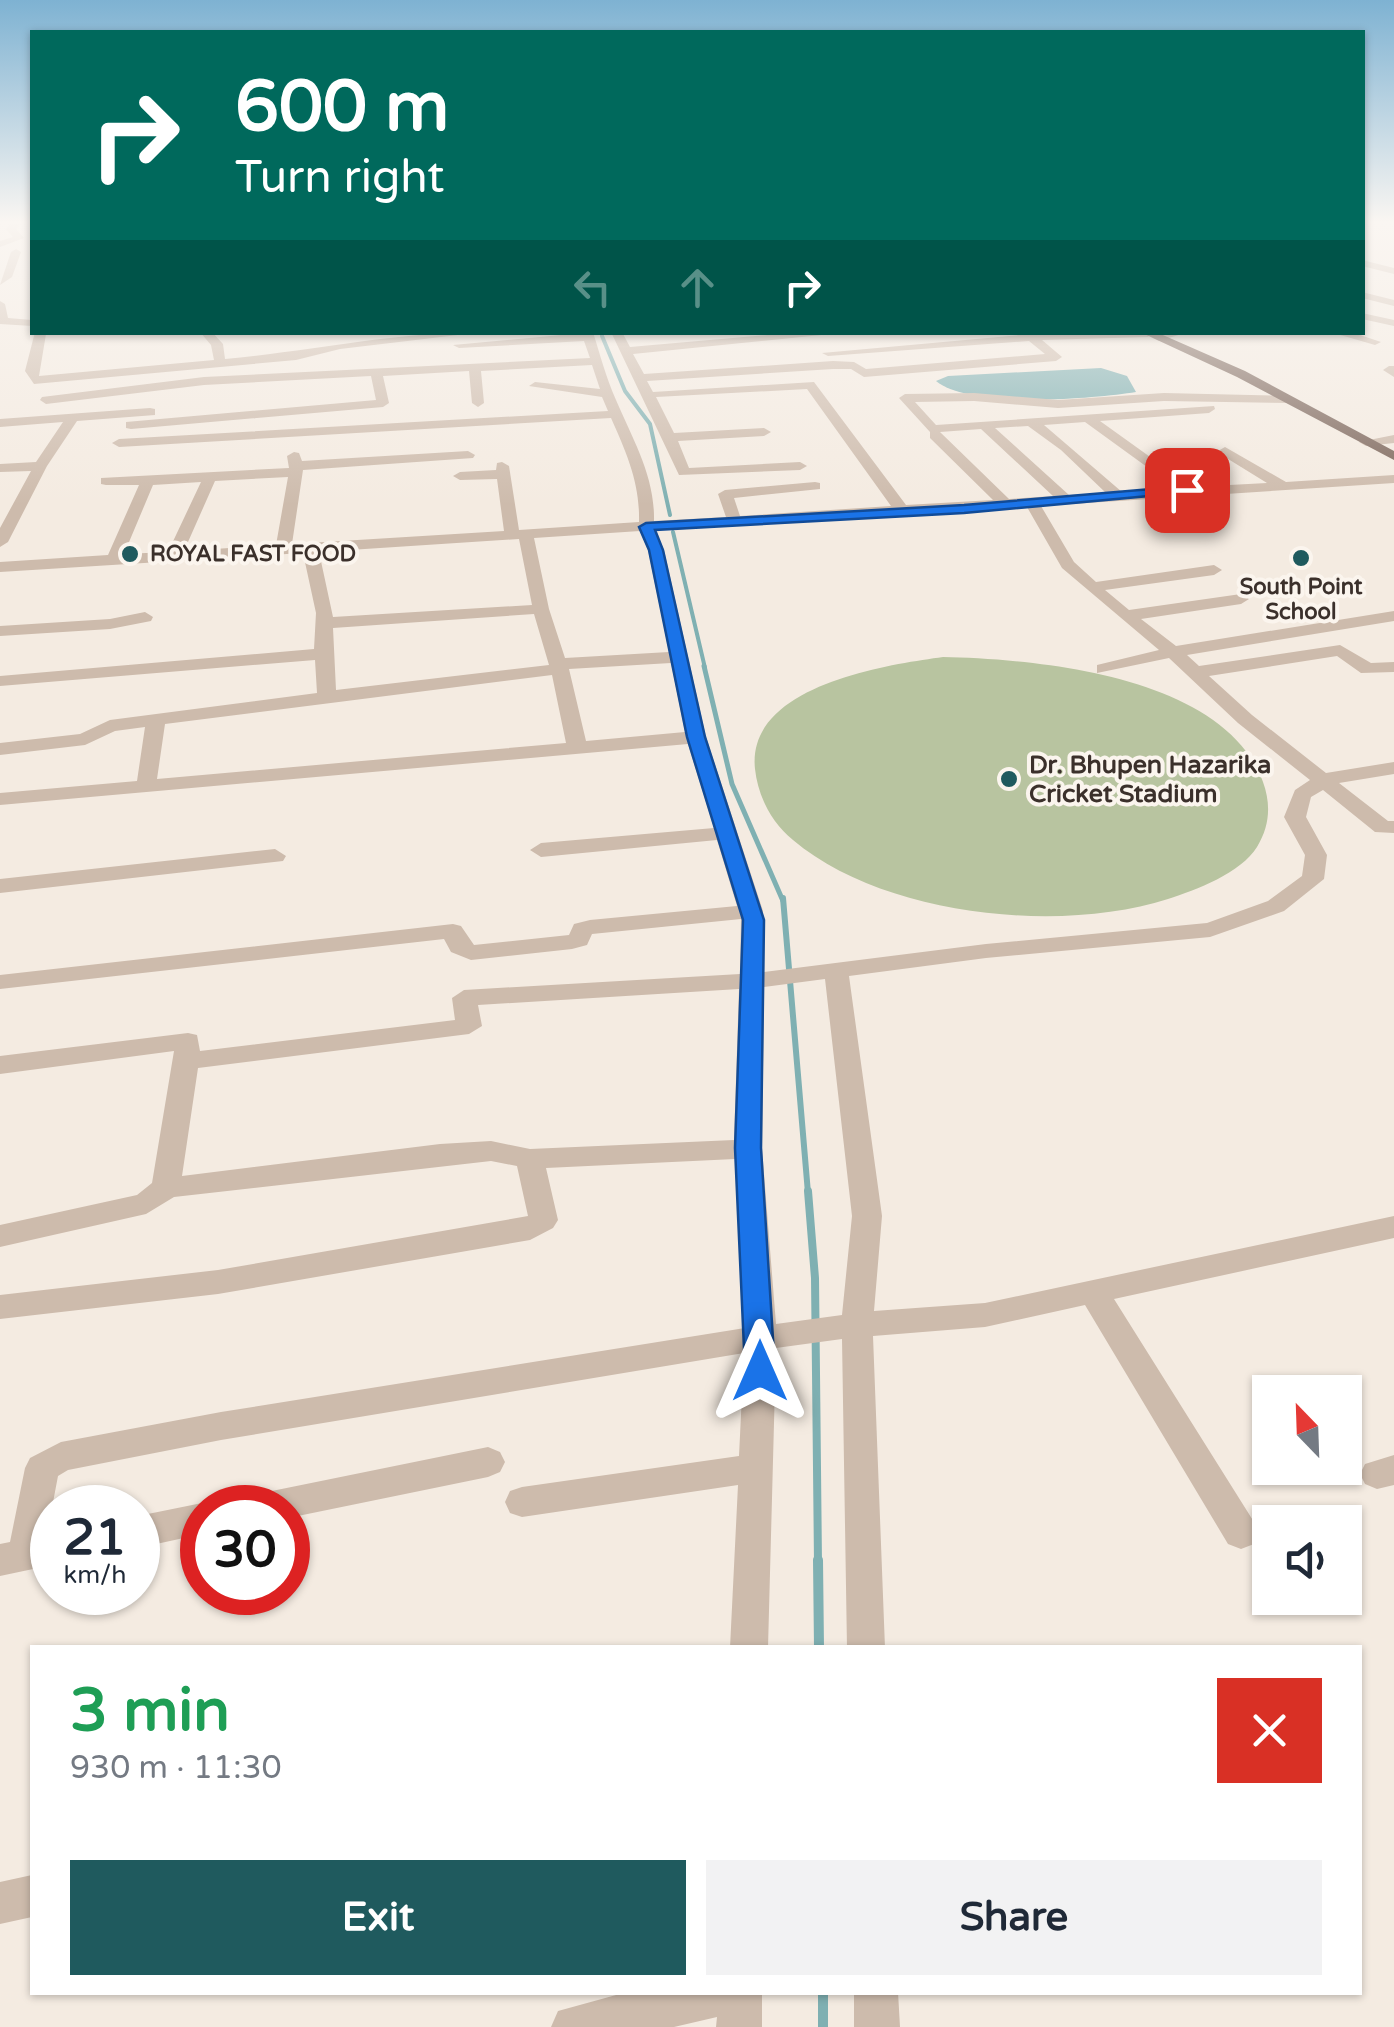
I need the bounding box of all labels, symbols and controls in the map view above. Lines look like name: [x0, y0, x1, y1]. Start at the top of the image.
text: 600 m: [235, 66, 449, 150]
icon: right: [70, 70, 200, 200]
text: Turn right: [235, 151, 444, 205]
icon: left: [565, 260, 620, 315]
icon: ahead: [670, 260, 725, 315]
icon: right: [775, 260, 830, 315]
pin: [1145, 448, 1230, 533]
icon: arrive: [1160, 463, 1215, 518]
place label: ROYAL FAST FOOD: [150, 541, 356, 567]
marker: ROYAL FAST FOOD: [119, 543, 141, 565]
marker: South Point School: [1290, 547, 1312, 569]
place label: South Point School: [1240, 574, 1363, 625]
place label: Dr. Bhupen Hazarika Cricket Stadium: [1029, 750, 1271, 809]
marker: Dr. Bhupen Hazarika Cricket Stadium: [998, 768, 1020, 790]
position arrow: [708, 1319, 812, 1423]
north arrow: [1252, 1375, 1362, 1485]
map controls: [1252, 1375, 1362, 1615]
speed limit sign: 30: [180, 1485, 310, 1615]
button: sound: [1252, 1505, 1362, 1615]
text: 21: [64, 1508, 126, 1568]
text: km/h: [64, 1560, 126, 1590]
text: 3 min: [70, 1675, 230, 1747]
button: close: [1217, 1678, 1322, 1783]
text: 930 m · 11:30: [70, 1749, 282, 1787]
button: Exit: [70, 1860, 686, 1975]
button: Share: [706, 1860, 1322, 1975]

